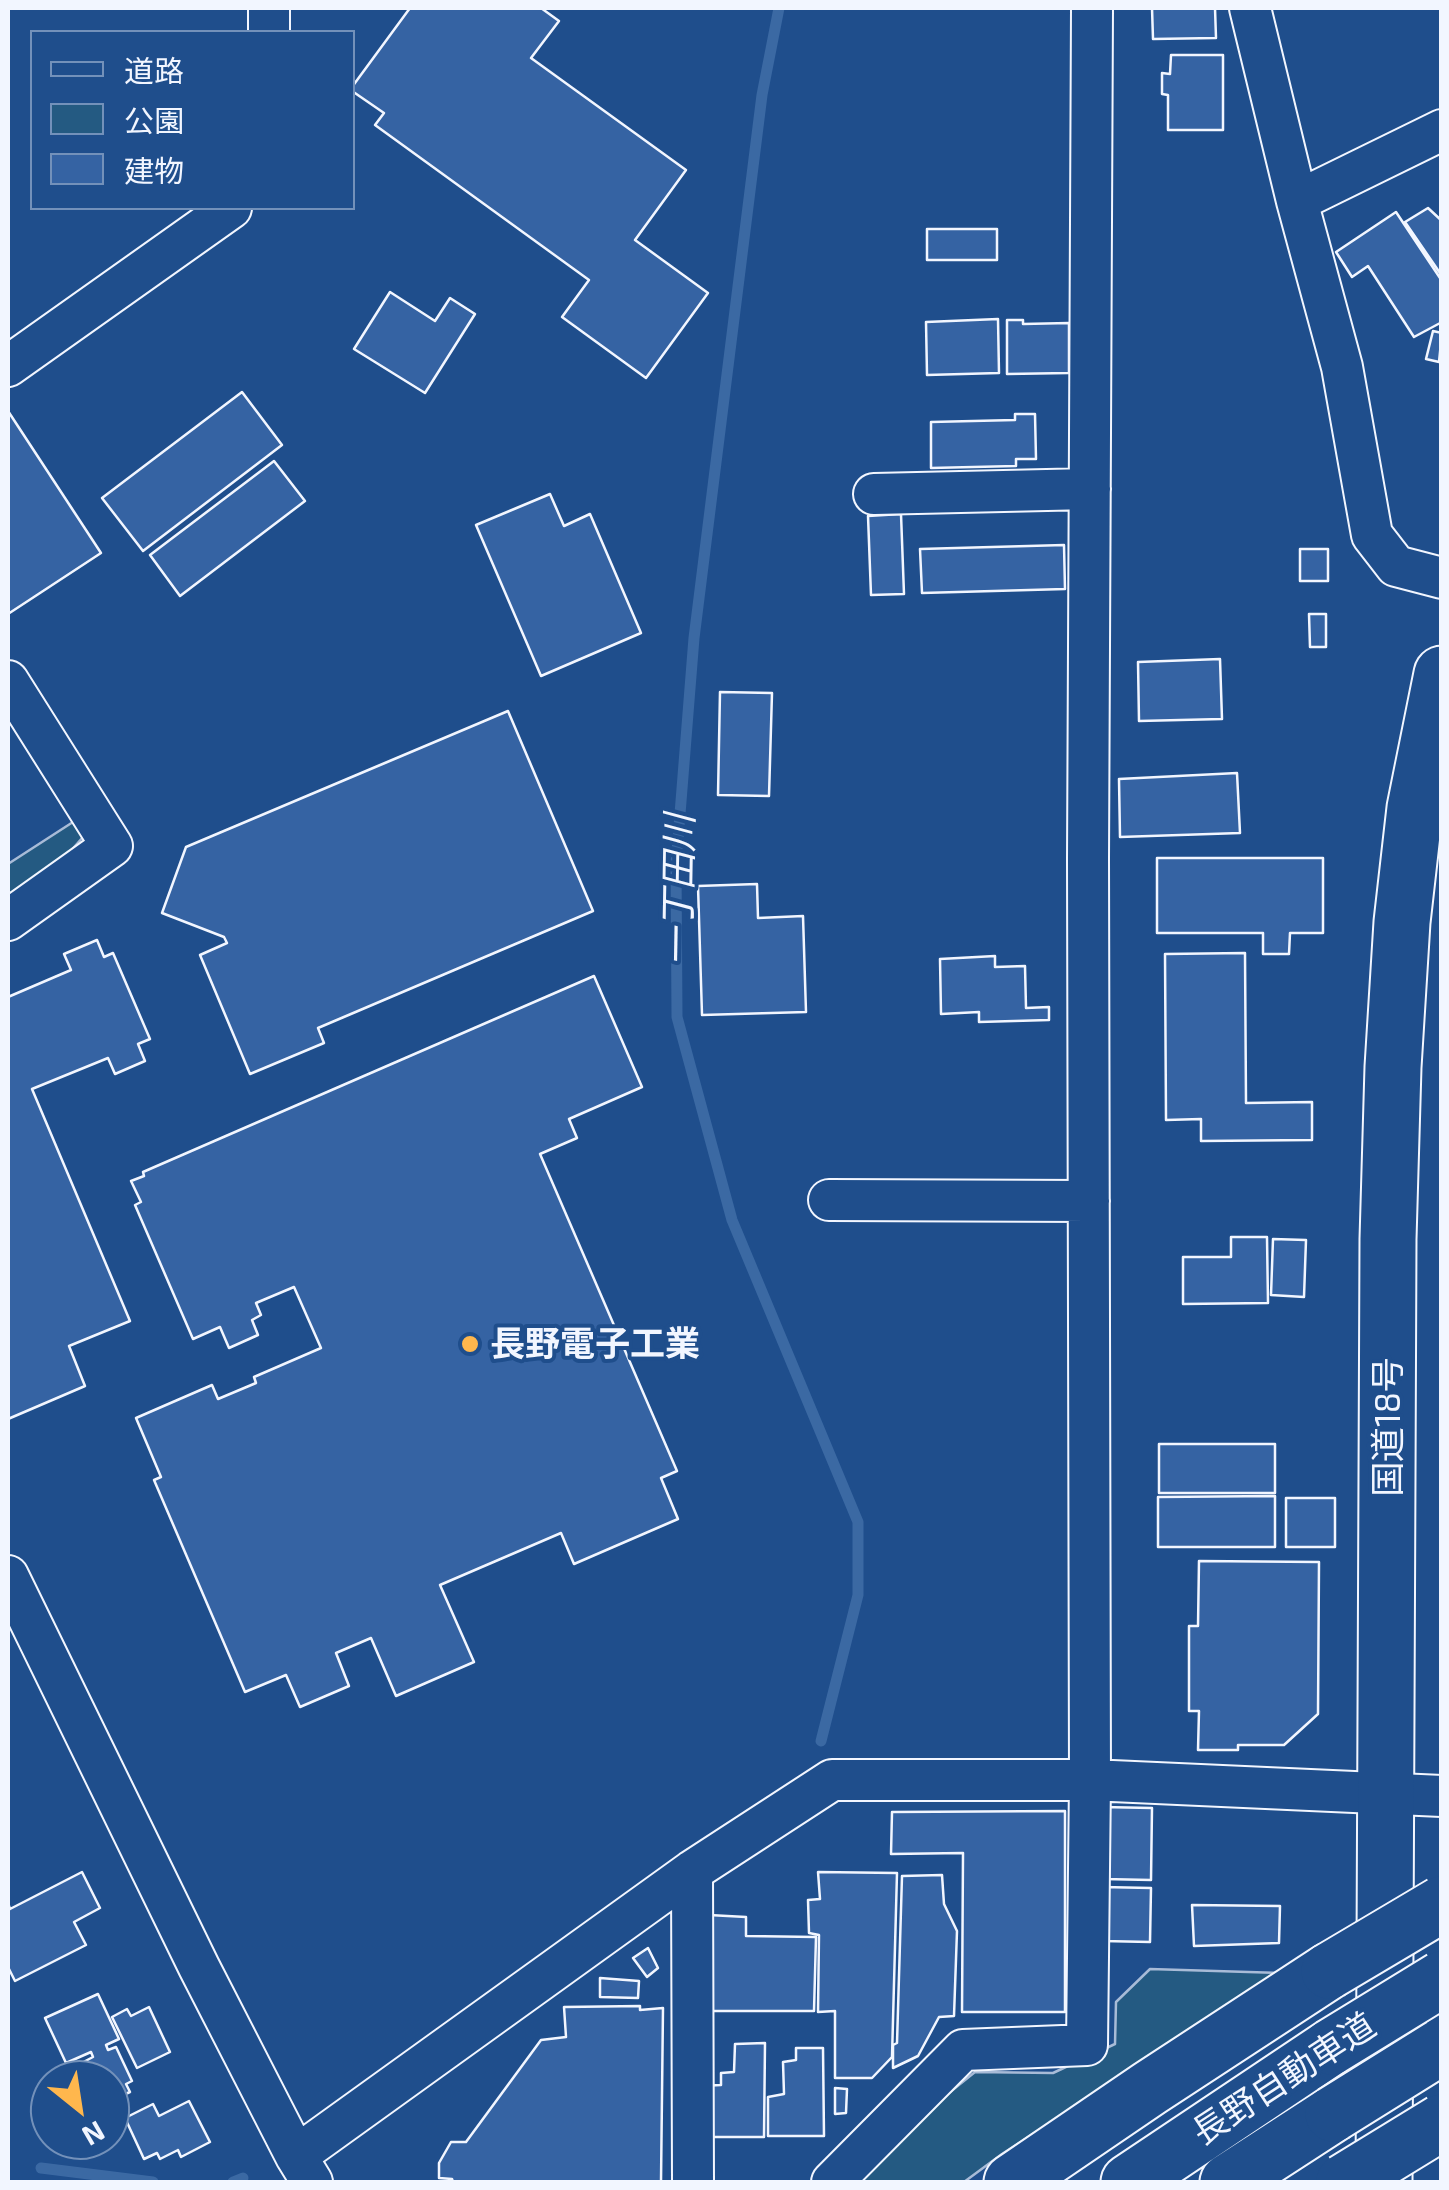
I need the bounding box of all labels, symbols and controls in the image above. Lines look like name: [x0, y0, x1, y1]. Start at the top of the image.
legend: [30, 30, 355, 210]
text: 道路: [124, 52, 184, 88]
text: 公園: [124, 102, 184, 138]
text: 建物: [124, 152, 184, 188]
water label: 一丁田川: [655, 814, 703, 966]
place label: 長野電子工業: [490, 1323, 700, 1365]
marker: 長野電子工業: [459, 1333, 481, 1355]
street label: 国道18号: [1367, 1357, 1409, 1497]
street label: 長野自動車道: [1185, 2004, 1383, 2154]
north arrow: [30, 2060, 130, 2160]
text: N: [77, 2114, 111, 2154]

